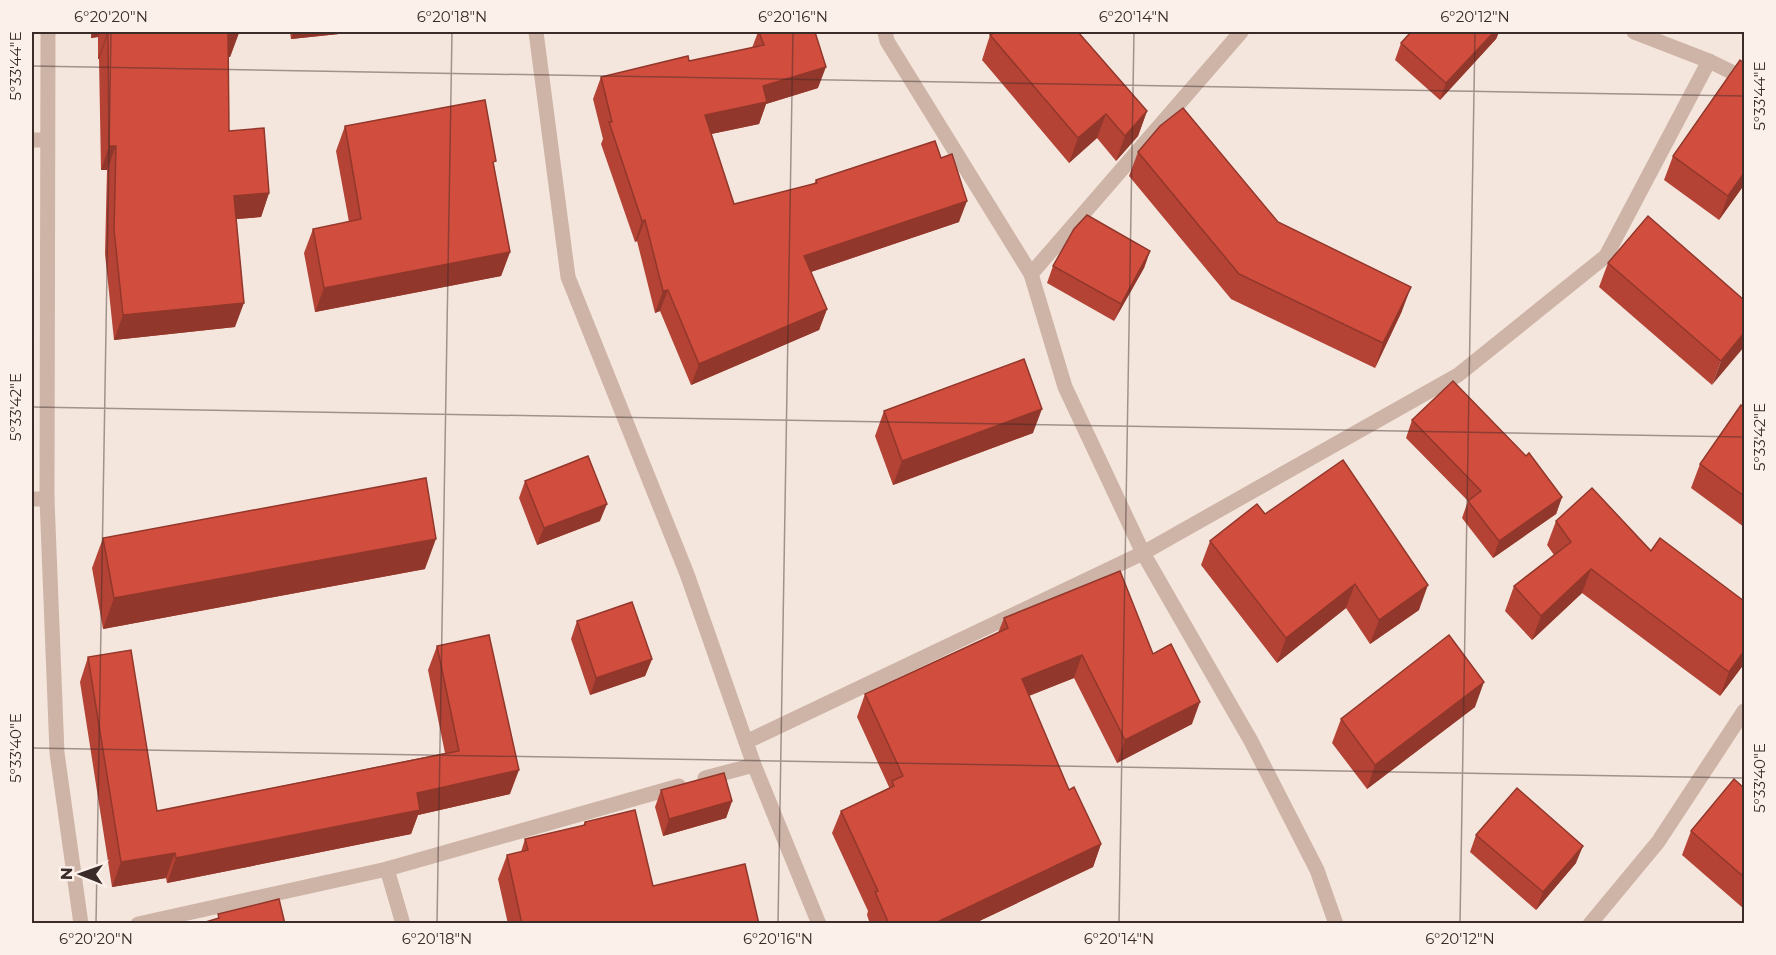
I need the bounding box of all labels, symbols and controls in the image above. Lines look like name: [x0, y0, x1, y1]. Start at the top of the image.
text: 6°20'20"N: [74, 7, 148, 26]
text: 6°20'18"N: [417, 7, 487, 26]
text: 6°20'16"N: [758, 7, 828, 26]
text: 6°20'14"N: [1099, 7, 1169, 26]
text: 6°20'12"N: [1440, 7, 1510, 26]
text: 5°33'44"E: [6, 32, 25, 100]
text: 5°33'44"E: [1750, 62, 1769, 130]
text: 5°33'42"E: [6, 373, 25, 441]
text: 5°33'42"E: [1750, 403, 1769, 471]
text: 5°33'40"E: [6, 713, 25, 783]
text: 5°33'40"E: [1750, 743, 1769, 813]
north arrow: [51, 844, 111, 904]
text: N: [57, 867, 76, 880]
text: 6°20'20"N: [59, 929, 133, 948]
text: 6°20'18"N: [402, 929, 472, 948]
text: 6°20'16"N: [743, 929, 813, 948]
text: 6°20'14"N: [1084, 929, 1154, 948]
text: 6°20'12"N: [1425, 929, 1495, 948]

